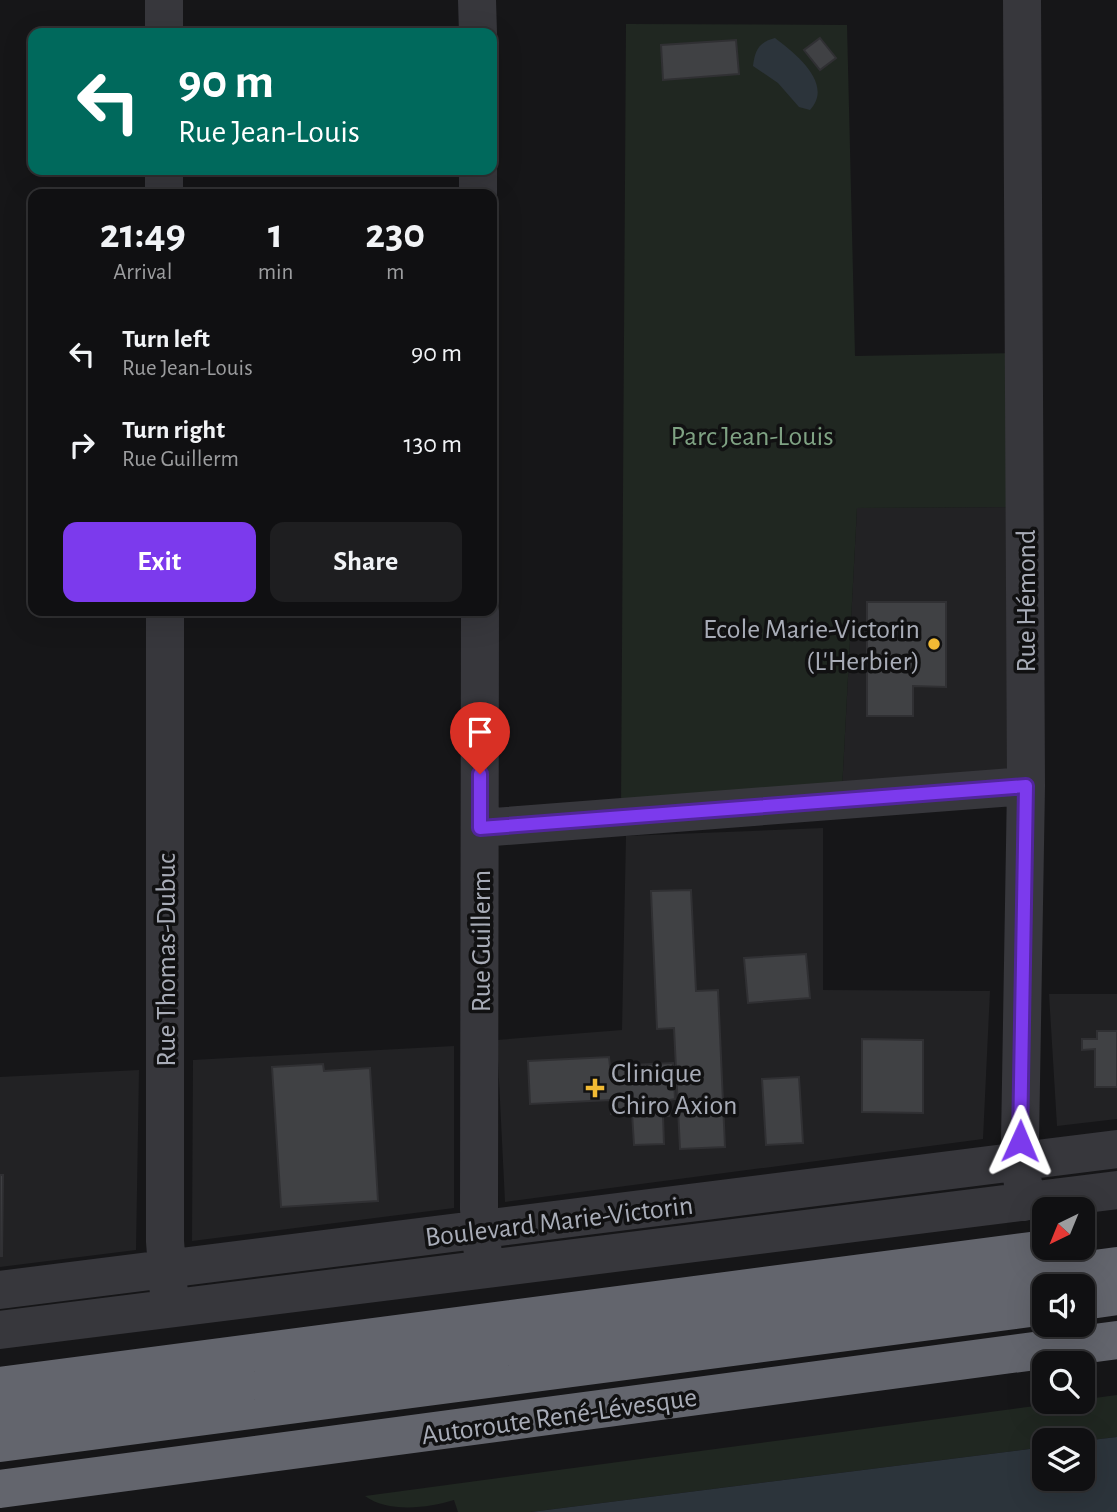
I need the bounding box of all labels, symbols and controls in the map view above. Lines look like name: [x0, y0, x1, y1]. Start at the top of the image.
icon: left: [63, 56, 154, 147]
text: 90 m: [178, 58, 274, 107]
text: Rue Jean-Louis: [178, 116, 360, 148]
text: 21:49: [100, 213, 186, 255]
text: 1: [268, 213, 283, 255]
text: 230: [365, 213, 425, 255]
text: Arrival: [113, 261, 172, 284]
text: min: [258, 261, 294, 284]
text: m: [386, 261, 404, 284]
text: Turn left: [122, 326, 210, 352]
icon: left: [63, 335, 101, 373]
text: 90 m: [411, 340, 462, 366]
text: Rue Jean-Louis: [122, 357, 253, 380]
text: Turn right: [122, 417, 225, 443]
park label: Parc Jean-Louis: [670, 423, 834, 451]
icon: right: [63, 426, 101, 464]
text: 130 m: [404, 431, 462, 457]
text: Rue Guillerm: [122, 448, 239, 471]
button: Exit: [63, 522, 256, 602]
button: Share: [270, 522, 462, 602]
street label: Rue Hémond: [1013, 529, 1041, 673]
place label: Ecole Marie-Victorin (L'Herbier): [703, 616, 920, 676]
marker: Ecole Marie-Victorin (L'Herbier): [926, 636, 942, 652]
pin: [450, 702, 510, 774]
icon: arrive: [461, 713, 499, 751]
street label: Rue Thomas-Dubuc: [153, 853, 181, 1067]
street label: Rue Guillerm: [468, 870, 496, 1012]
place label: Clinique Chiro Axion: [611, 1060, 737, 1120]
marker: Clinique Chiro Axion: [585, 1078, 605, 1098]
position arrow: [983, 1104, 1057, 1178]
street label: Boulevard Marie-Victorin: [424, 1192, 695, 1252]
north arrow: [1032, 1197, 1096, 1260]
map controls: [1032, 1197, 1095, 1491]
button: sound: [1032, 1274, 1095, 1337]
button: search: [1032, 1351, 1095, 1414]
street label: Autoroute René-Lévesque: [420, 1384, 699, 1450]
button: layers: [1032, 1428, 1095, 1491]

